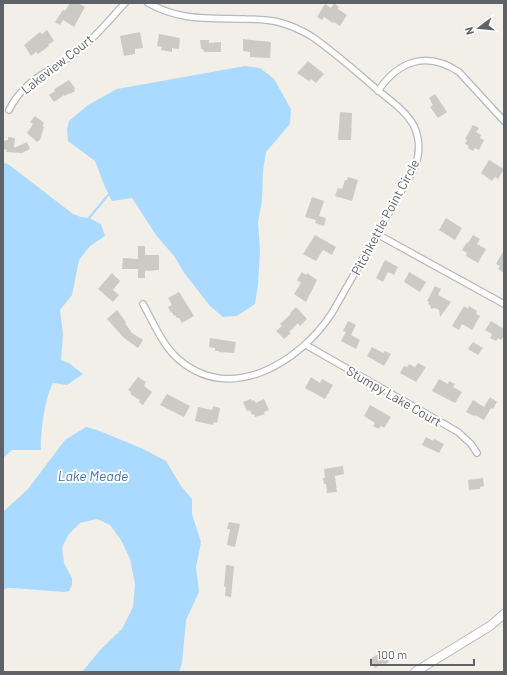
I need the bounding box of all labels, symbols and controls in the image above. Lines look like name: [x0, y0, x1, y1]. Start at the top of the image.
north arrow: [459, 8, 499, 48]
text: N: [462, 26, 476, 36]
street label: Lakeview Court: [18, 31, 96, 97]
street label: Pitchkettle Point Circle: [348, 156, 422, 278]
street label: Stumpy Lake Court: [344, 362, 444, 430]
water label: Lake Meade: [58, 467, 128, 484]
scale bar: [371, 641, 474, 667]
text: 100 m: [377, 647, 407, 661]

